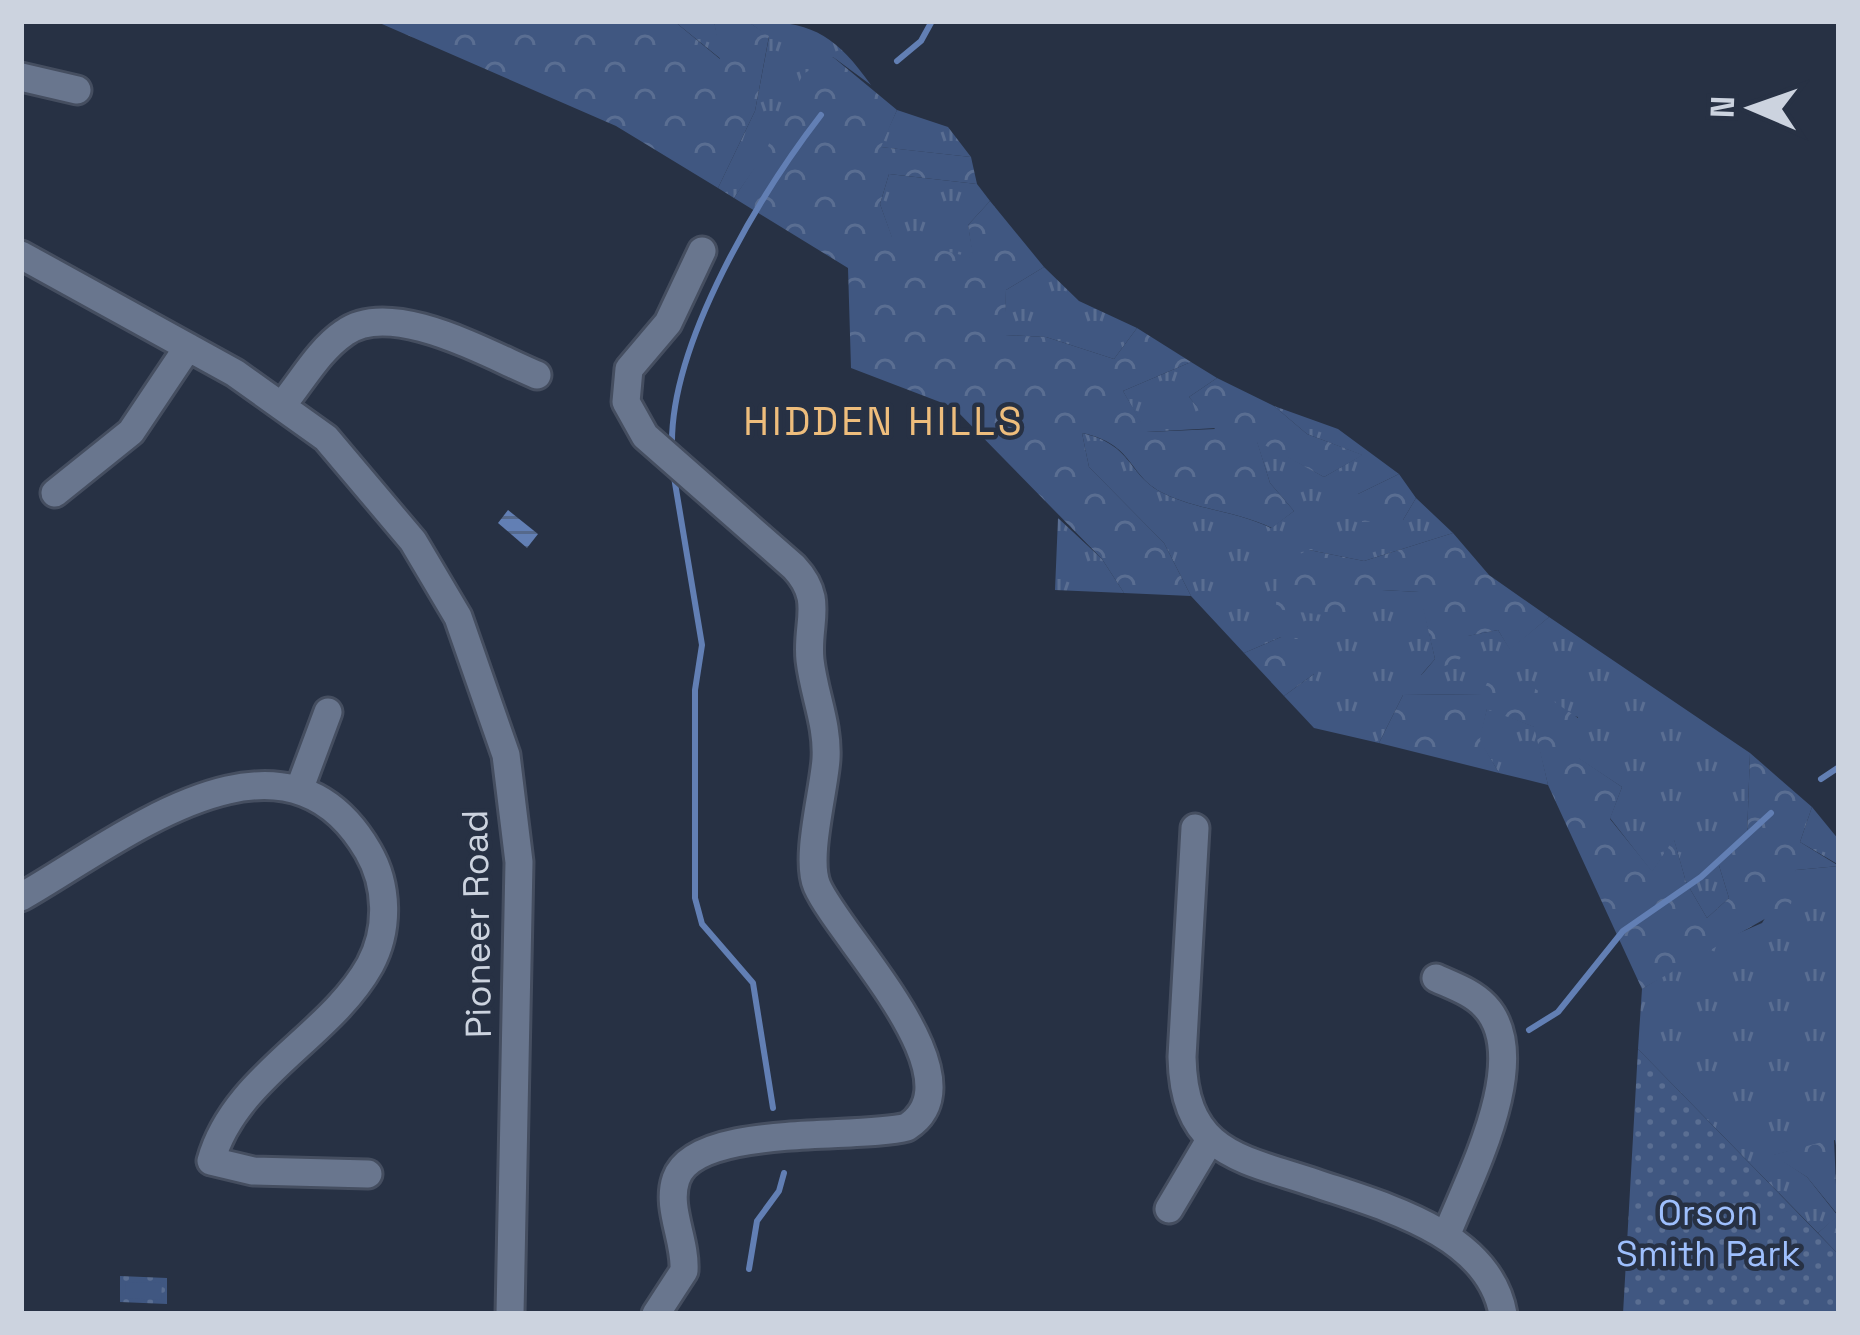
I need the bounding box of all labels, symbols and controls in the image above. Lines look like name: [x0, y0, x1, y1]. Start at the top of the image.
north arrow: [1692, 48, 1812, 168]
text: N: [1702, 95, 1744, 119]
district label: HIDDEN HILLS: [743, 397, 1025, 446]
street label: Pioneer Road: [452, 809, 502, 1039]
park label: Orson Smith Park: [1616, 1190, 1800, 1277]

